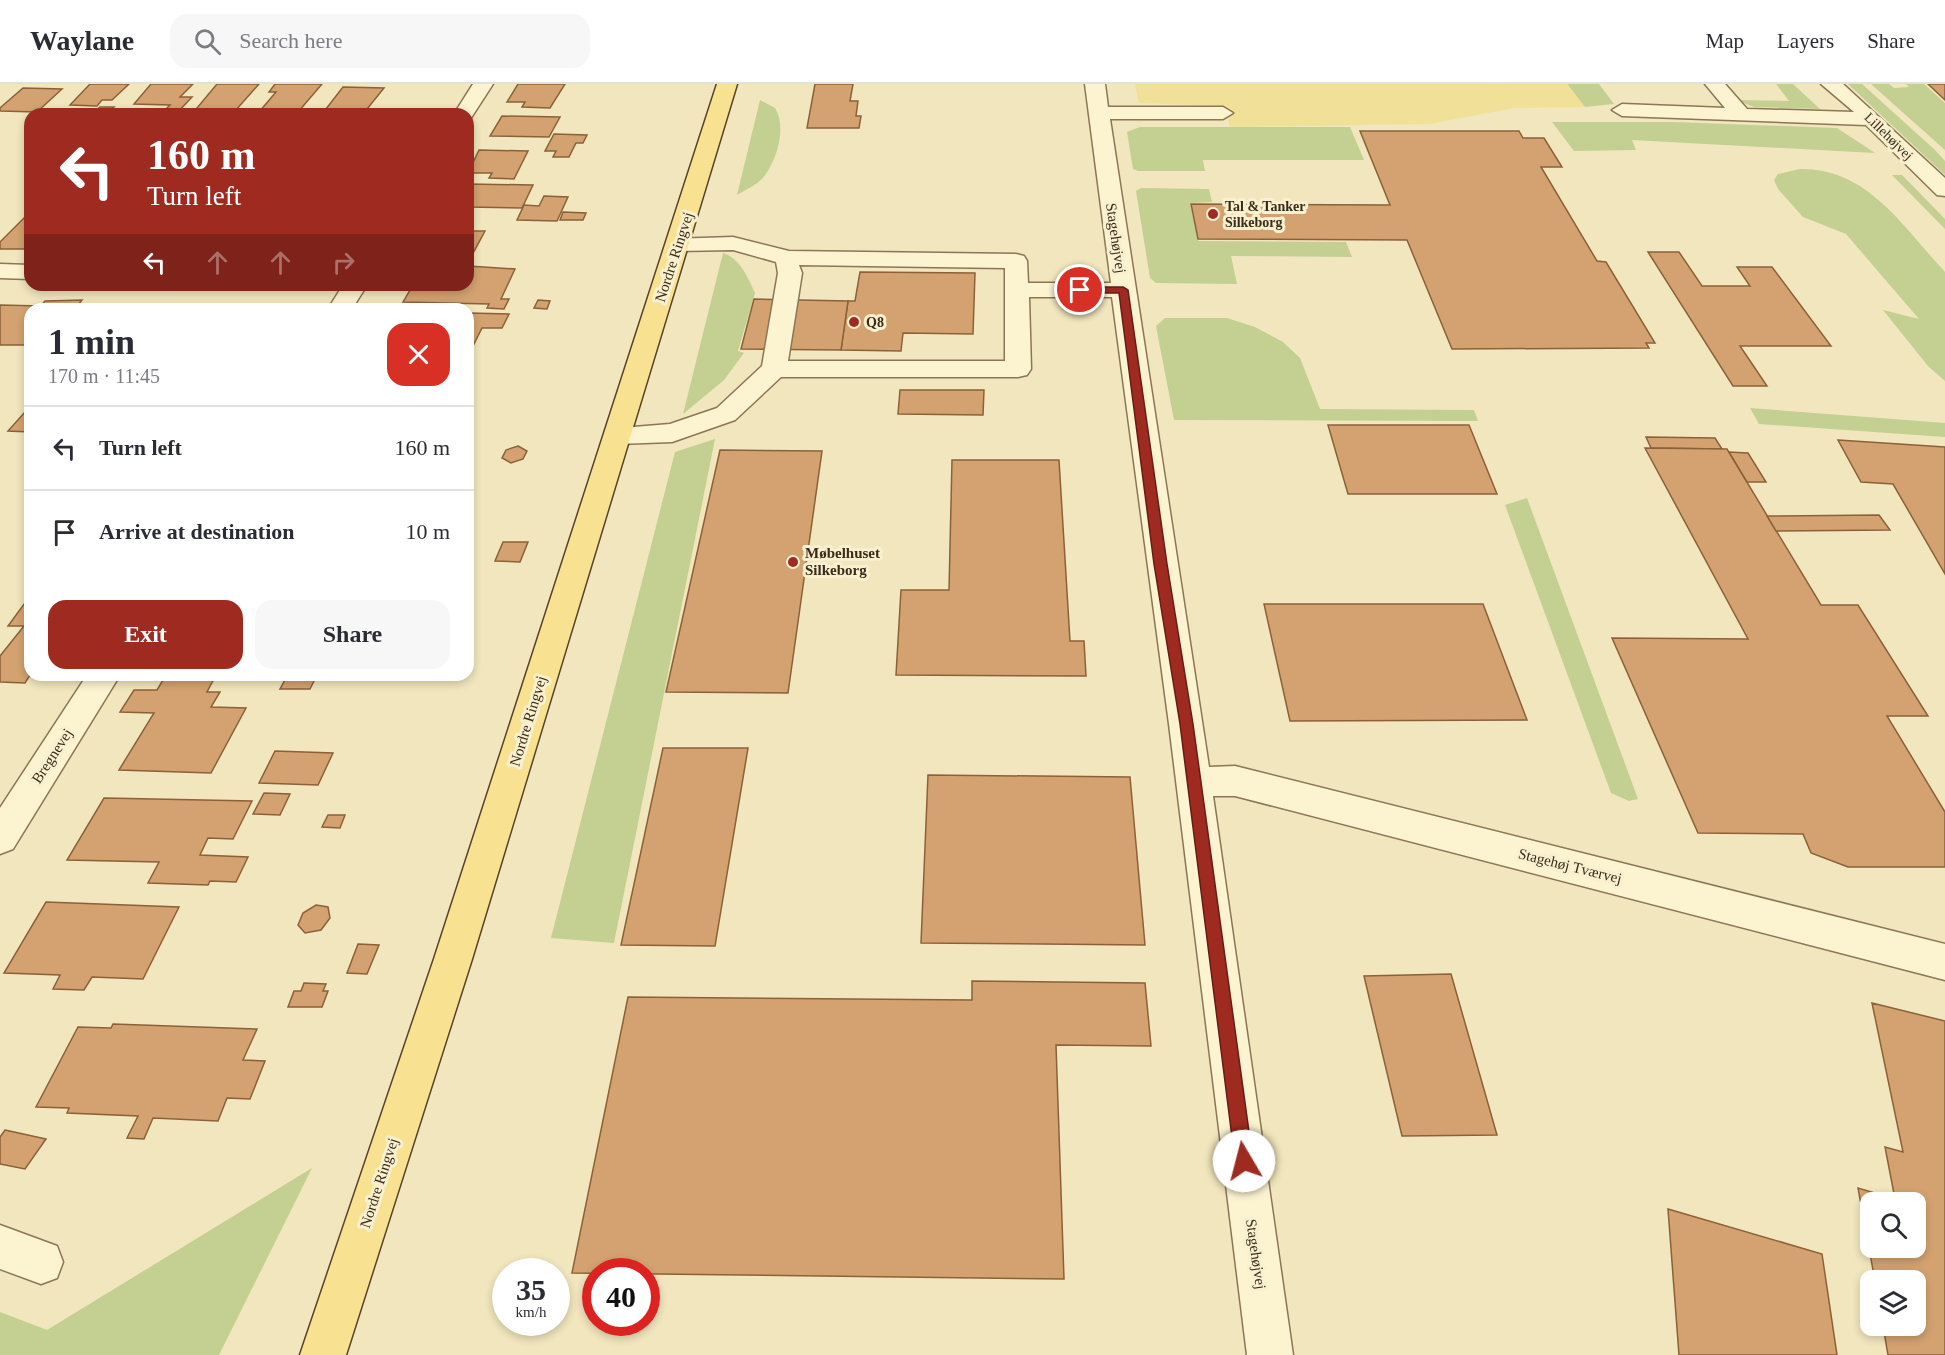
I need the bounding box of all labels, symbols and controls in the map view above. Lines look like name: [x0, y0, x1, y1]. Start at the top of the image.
search box: [170, 14, 590, 68]
text: Waylane: [30, 25, 134, 56]
icon: search: [191, 25, 224, 58]
text: Search here: [239, 28, 342, 53]
text: Map: [1706, 29, 1744, 53]
text: Layers: [1777, 29, 1834, 53]
text: Share: [1867, 29, 1915, 53]
street label: Lillehøjvej: [1861, 110, 1916, 163]
icon: left: [48, 132, 126, 210]
text: 160 m: [147, 132, 256, 178]
text: Turn left: [147, 181, 241, 211]
place label: Tal & Tanker Silkeborg: [1225, 199, 1305, 230]
street label: Stagehøjvej: [1103, 202, 1129, 274]
marker: Tal & Tanker Silkeborg: [1206, 207, 1220, 221]
street label: Nordre Ringvej: [652, 210, 696, 304]
icon: left: [138, 246, 171, 279]
icon: ahead: [201, 246, 234, 279]
icon: ahead: [264, 246, 297, 279]
icon: right: [327, 246, 360, 279]
pin: [1054, 264, 1105, 315]
icon: arrive: [1063, 273, 1096, 306]
marker: Q8: [847, 315, 861, 329]
place label: Q8: [866, 315, 884, 330]
text: 1 min: [48, 322, 135, 362]
button: close: [387, 323, 450, 386]
text: 170 m · 11:45: [48, 365, 160, 387]
icon: left: [48, 432, 81, 465]
text: Turn left: [99, 435, 182, 460]
text: 160 m: [394, 435, 450, 460]
icon: arrive: [48, 516, 81, 549]
text: Arrive at destination: [99, 519, 295, 544]
text: 10 m: [405, 519, 450, 544]
place label: Møbelhuset Silkeborg: [805, 545, 880, 578]
marker: Møbelhuset Silkeborg: [786, 555, 800, 569]
button: Exit: [48, 600, 243, 669]
button: Share: [255, 600, 450, 669]
street label: Nordre Ringvej: [507, 674, 549, 768]
street label: Bregnevej: [29, 726, 75, 786]
street label: Stagehøj Tværvej: [1517, 845, 1623, 887]
position arrow: [1212, 1129, 1276, 1193]
street label: Nordre Ringvej: [357, 1136, 401, 1230]
map controls: [1860, 1192, 1926, 1336]
button: search: [1860, 1192, 1926, 1258]
street label: Stagehøjvej: [1243, 1218, 1269, 1290]
speed limit sign: 40: [582, 1258, 660, 1336]
button: layers: [1860, 1270, 1926, 1336]
text: 35: [516, 1273, 546, 1306]
text: km/h: [516, 1304, 546, 1320]

